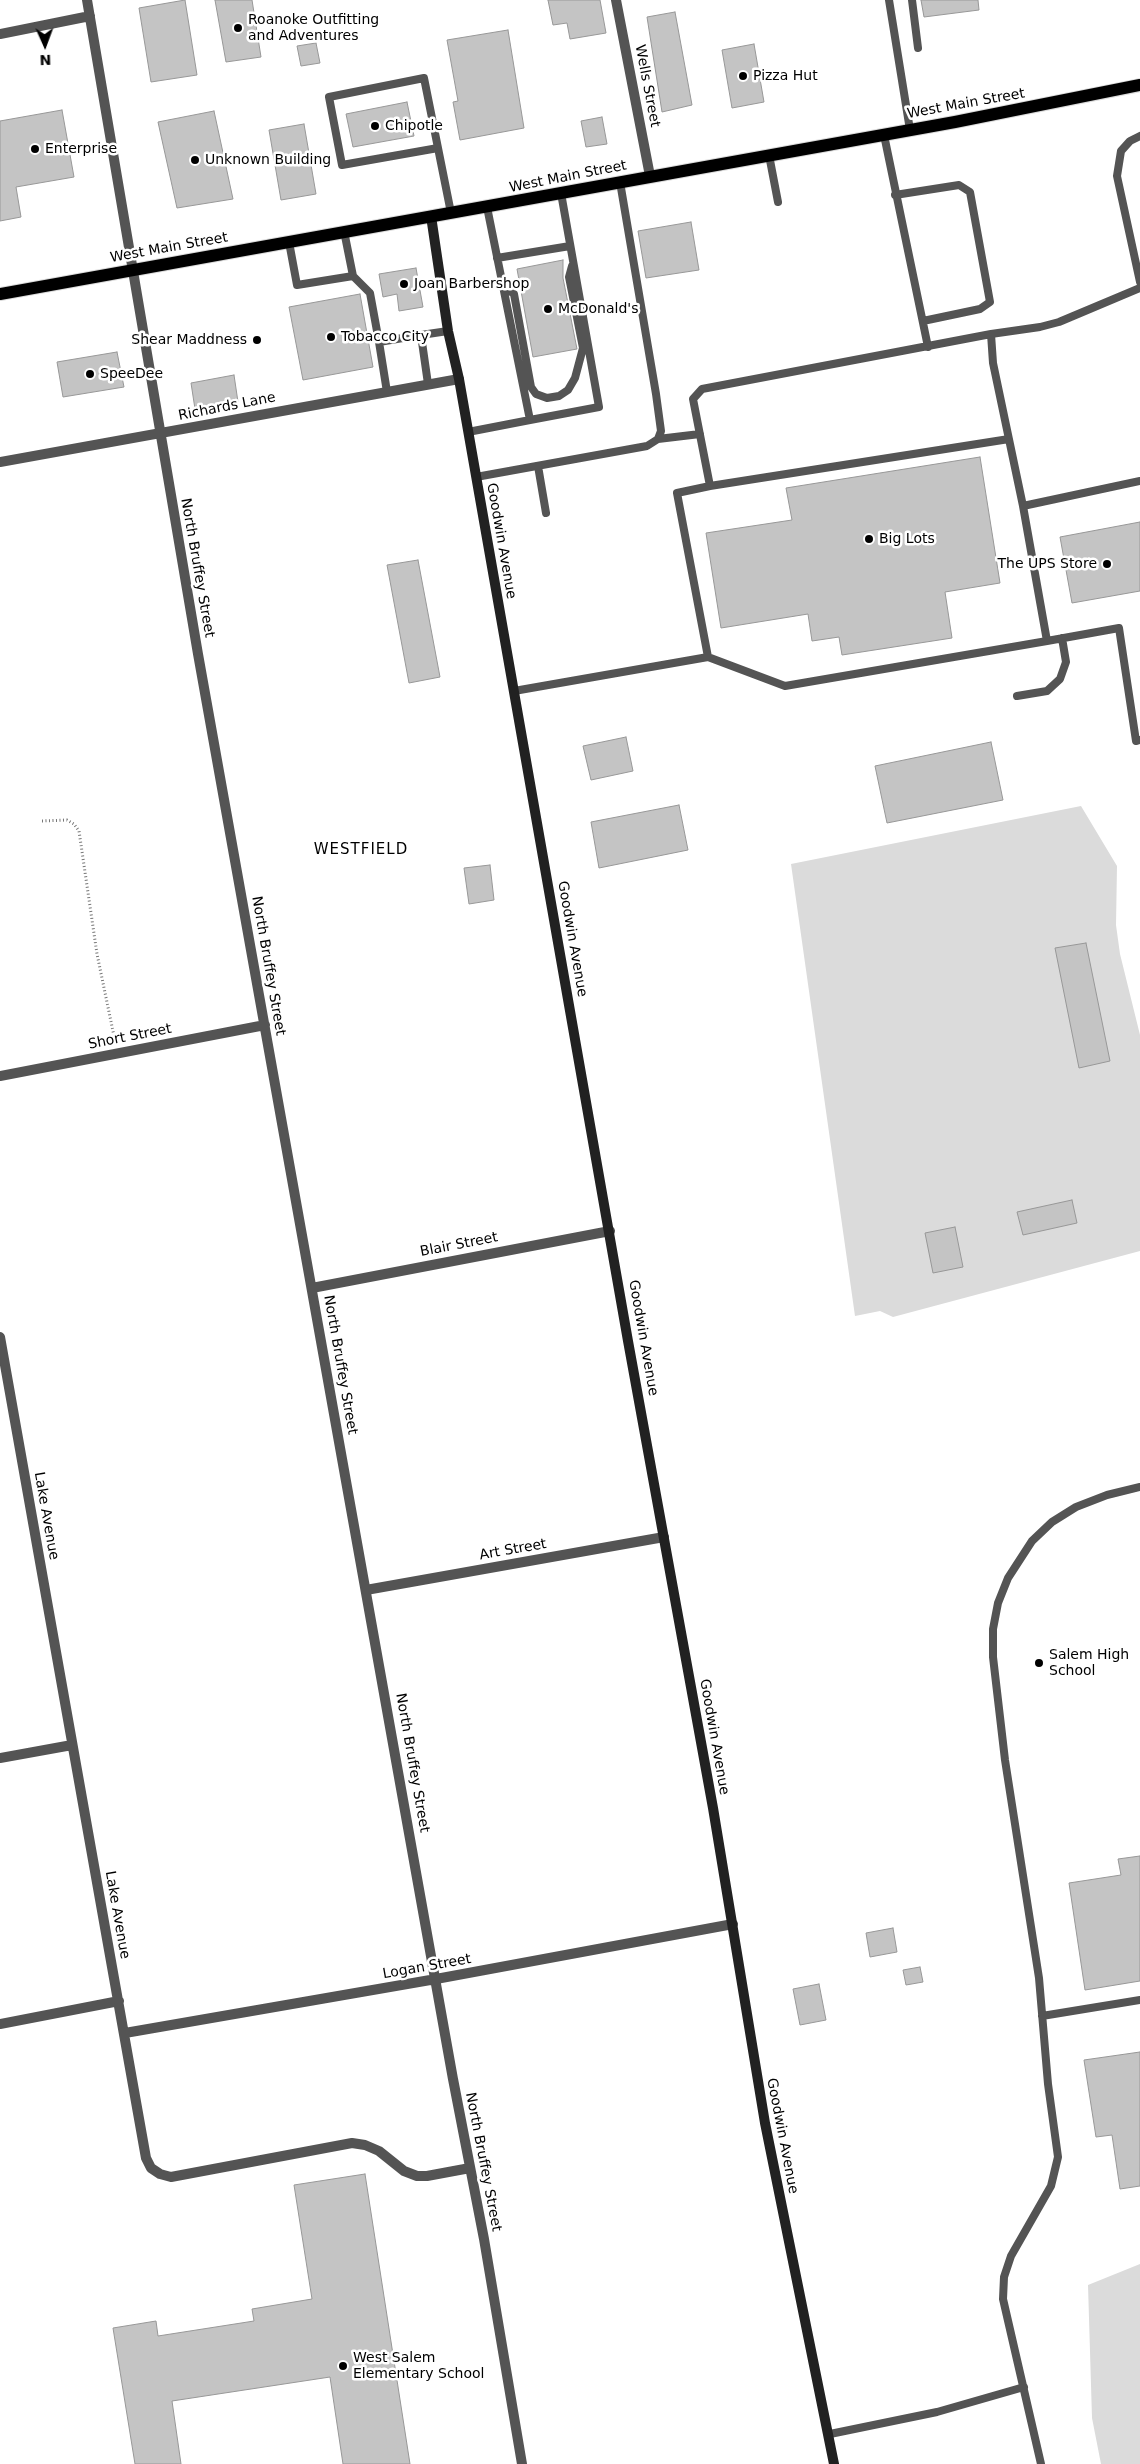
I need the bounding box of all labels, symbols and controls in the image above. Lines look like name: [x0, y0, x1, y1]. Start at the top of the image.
place label: Roanoke Outfitting and Adventures: [248, 12, 379, 44]
north arrow: [20, 20, 70, 70]
marker: Roanoke Outfitting and Adventures: [232, 22, 244, 34]
street label: Wells Street: [631, 43, 663, 129]
text: N: [39, 52, 52, 68]
place label: Pizza Hut: [753, 68, 818, 84]
marker: Pizza Hut: [737, 70, 749, 82]
street label: West Main Street: [906, 85, 1026, 123]
place label: Chipotle: [385, 118, 443, 134]
marker: Chipotle: [369, 120, 381, 132]
place label: Enterprise: [45, 141, 117, 157]
marker: Enterprise: [29, 143, 41, 155]
place label: Unknown Building: [205, 152, 331, 168]
marker: Unknown Building: [189, 154, 201, 166]
street label: West Main Street: [508, 157, 628, 197]
street label: West Main Street: [109, 229, 229, 267]
place label: Joan Barbershop: [414, 276, 529, 292]
marker: Joan Barbershop: [398, 278, 410, 290]
place label: McDonald's: [558, 301, 638, 317]
marker: McDonald's: [542, 303, 554, 315]
place label: Tobacco City: [341, 329, 429, 345]
marker: Tobacco City: [325, 331, 337, 343]
place label: Shear Maddness: [131, 332, 247, 348]
marker: Shear Maddness: [251, 334, 263, 346]
place label: SpeeDee: [100, 366, 163, 382]
marker: SpeeDee: [84, 368, 96, 380]
street label: Richards Lane: [177, 389, 277, 425]
street label: Goodwin Avenue: [483, 482, 519, 600]
street label: North Bruffey Street: [176, 497, 218, 639]
place label: Big Lots: [879, 531, 935, 547]
marker: Big Lots: [863, 533, 875, 545]
place label: The UPS Store: [997, 556, 1097, 572]
marker: The UPS Store: [1101, 558, 1113, 570]
district label: WESTFIELD: [313, 841, 409, 859]
street label: Goodwin Avenue: [554, 880, 590, 998]
street label: North Bruffey Street: [247, 895, 289, 1037]
street label: Short Street: [87, 1021, 173, 1053]
street label: Blair Street: [419, 1229, 499, 1261]
street label: Goodwin Avenue: [625, 1279, 661, 1397]
street label: North Bruffey Street: [319, 1294, 361, 1436]
street label: Lake Avenue: [30, 1471, 62, 1561]
street label: Art Street: [478, 1536, 548, 1564]
place label: Salem High School: [1049, 1647, 1129, 1680]
marker: Salem High School: [1033, 1657, 1045, 1669]
street label: Goodwin Avenue: [696, 1678, 732, 1796]
street label: North Bruffey Street: [391, 1692, 433, 1834]
street label: Lake Avenue: [101, 1870, 133, 1960]
street label: Logan Street: [381, 1951, 473, 1983]
street label: Goodwin Avenue: [763, 2077, 801, 2195]
street label: North Bruffey Street: [461, 2091, 505, 2233]
place label: West Salem Elementary School: [353, 2350, 485, 2382]
marker: West Salem Elementary School: [337, 2360, 349, 2372]

